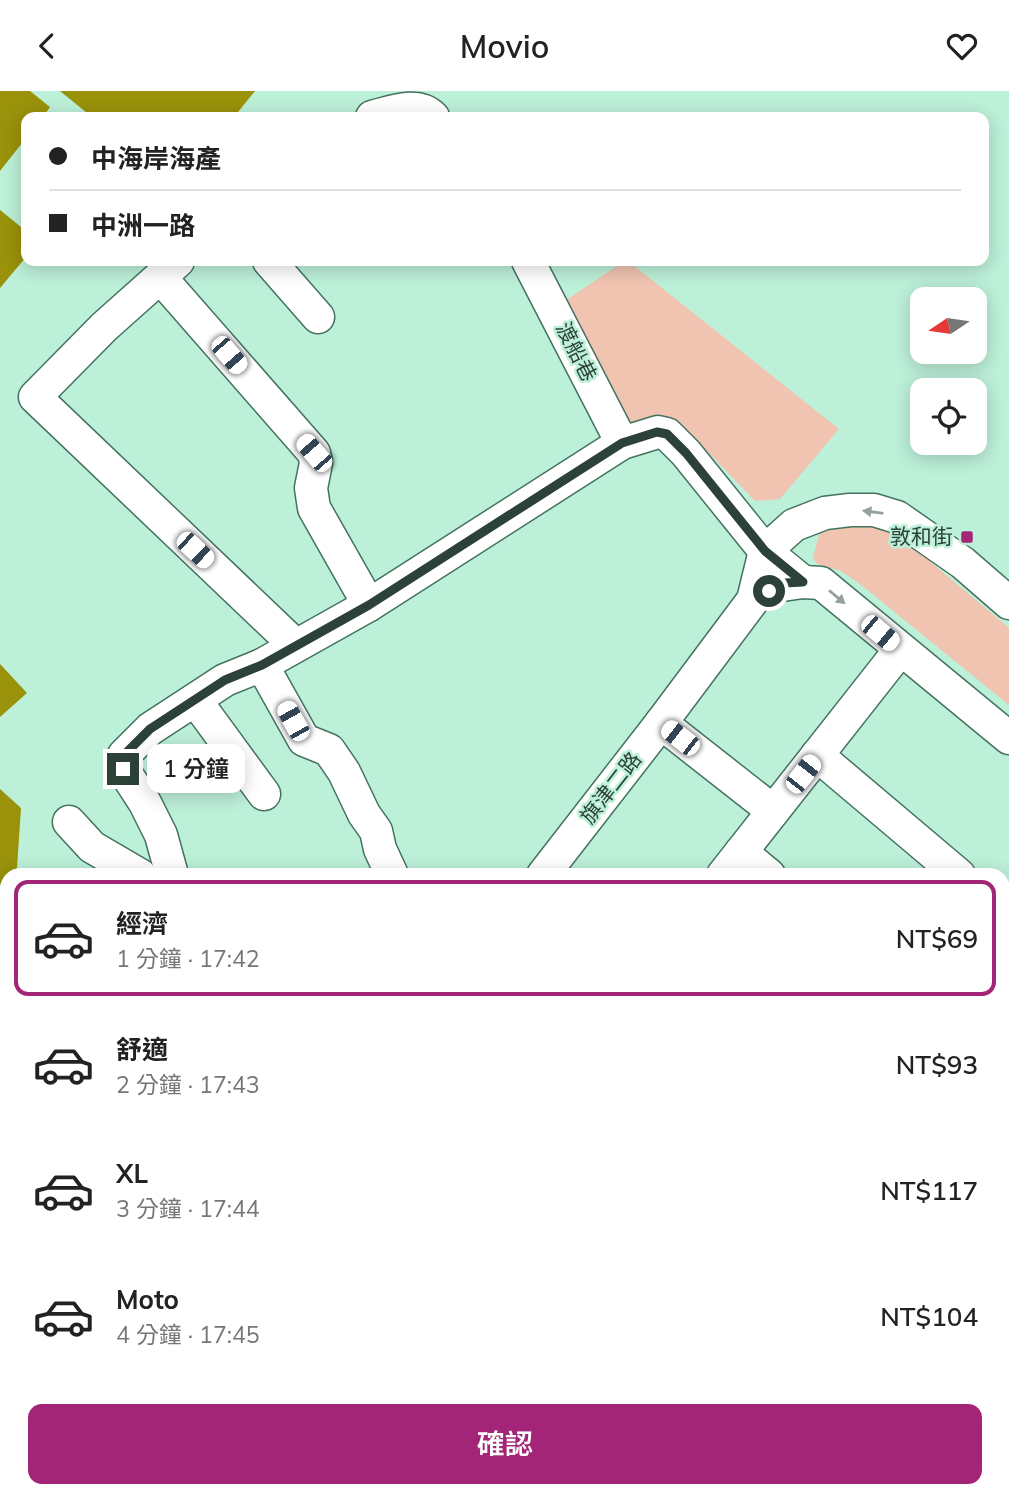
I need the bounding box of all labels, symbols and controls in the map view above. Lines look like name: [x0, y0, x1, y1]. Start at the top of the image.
text: Movio: [460, 26, 549, 66]
icon: back: [28, 27, 66, 65]
icon: heart: [943, 27, 981, 65]
text: 中海岸海產: [91, 142, 221, 175]
text: 中洲一路: [91, 209, 195, 242]
north arrow: [910, 287, 987, 364]
map controls: [910, 287, 987, 455]
street label: 渡船巷: [551, 318, 603, 386]
car: [208, 332, 251, 378]
button: locate: [910, 378, 987, 455]
car: [293, 430, 336, 476]
one-way arrow: [862, 506, 884, 517]
place label: 敦和街: [890, 523, 953, 549]
car: [173, 528, 218, 572]
marker: 敦和街: [959, 529, 975, 545]
route start: [753, 575, 785, 607]
one-way arrow: [828, 589, 846, 605]
car: [858, 611, 903, 655]
car: [274, 698, 313, 744]
car: [657, 717, 704, 759]
callout: 1 分鐘: [148, 745, 246, 793]
street label: 旗津二路: [574, 746, 646, 828]
car: [782, 751, 825, 797]
route end: [107, 753, 139, 785]
text: 1 分鐘: [163, 754, 229, 783]
icon: car: [32, 907, 95, 970]
text: 經濟: [116, 907, 168, 940]
text: NT$69: [896, 922, 978, 955]
text: 1 分鐘 · 17:42: [116, 944, 260, 973]
icon: car: [32, 1033, 95, 1096]
text: 舒適: [116, 1033, 168, 1066]
text: NT$93: [896, 1048, 978, 1081]
text: 2 分鐘 · 17:43: [116, 1070, 260, 1099]
text: XL: [116, 1157, 148, 1190]
icon: car: [32, 1159, 95, 1222]
text: NT$117: [880, 1174, 978, 1207]
text: 3 分鐘 · 17:44: [116, 1194, 260, 1223]
text: Moto: [116, 1283, 179, 1316]
icon: car: [32, 1285, 95, 1348]
text: NT$104: [880, 1300, 978, 1333]
text: 4 分鐘 · 17:45: [116, 1320, 260, 1349]
button: 確認: [28, 1404, 982, 1484]

